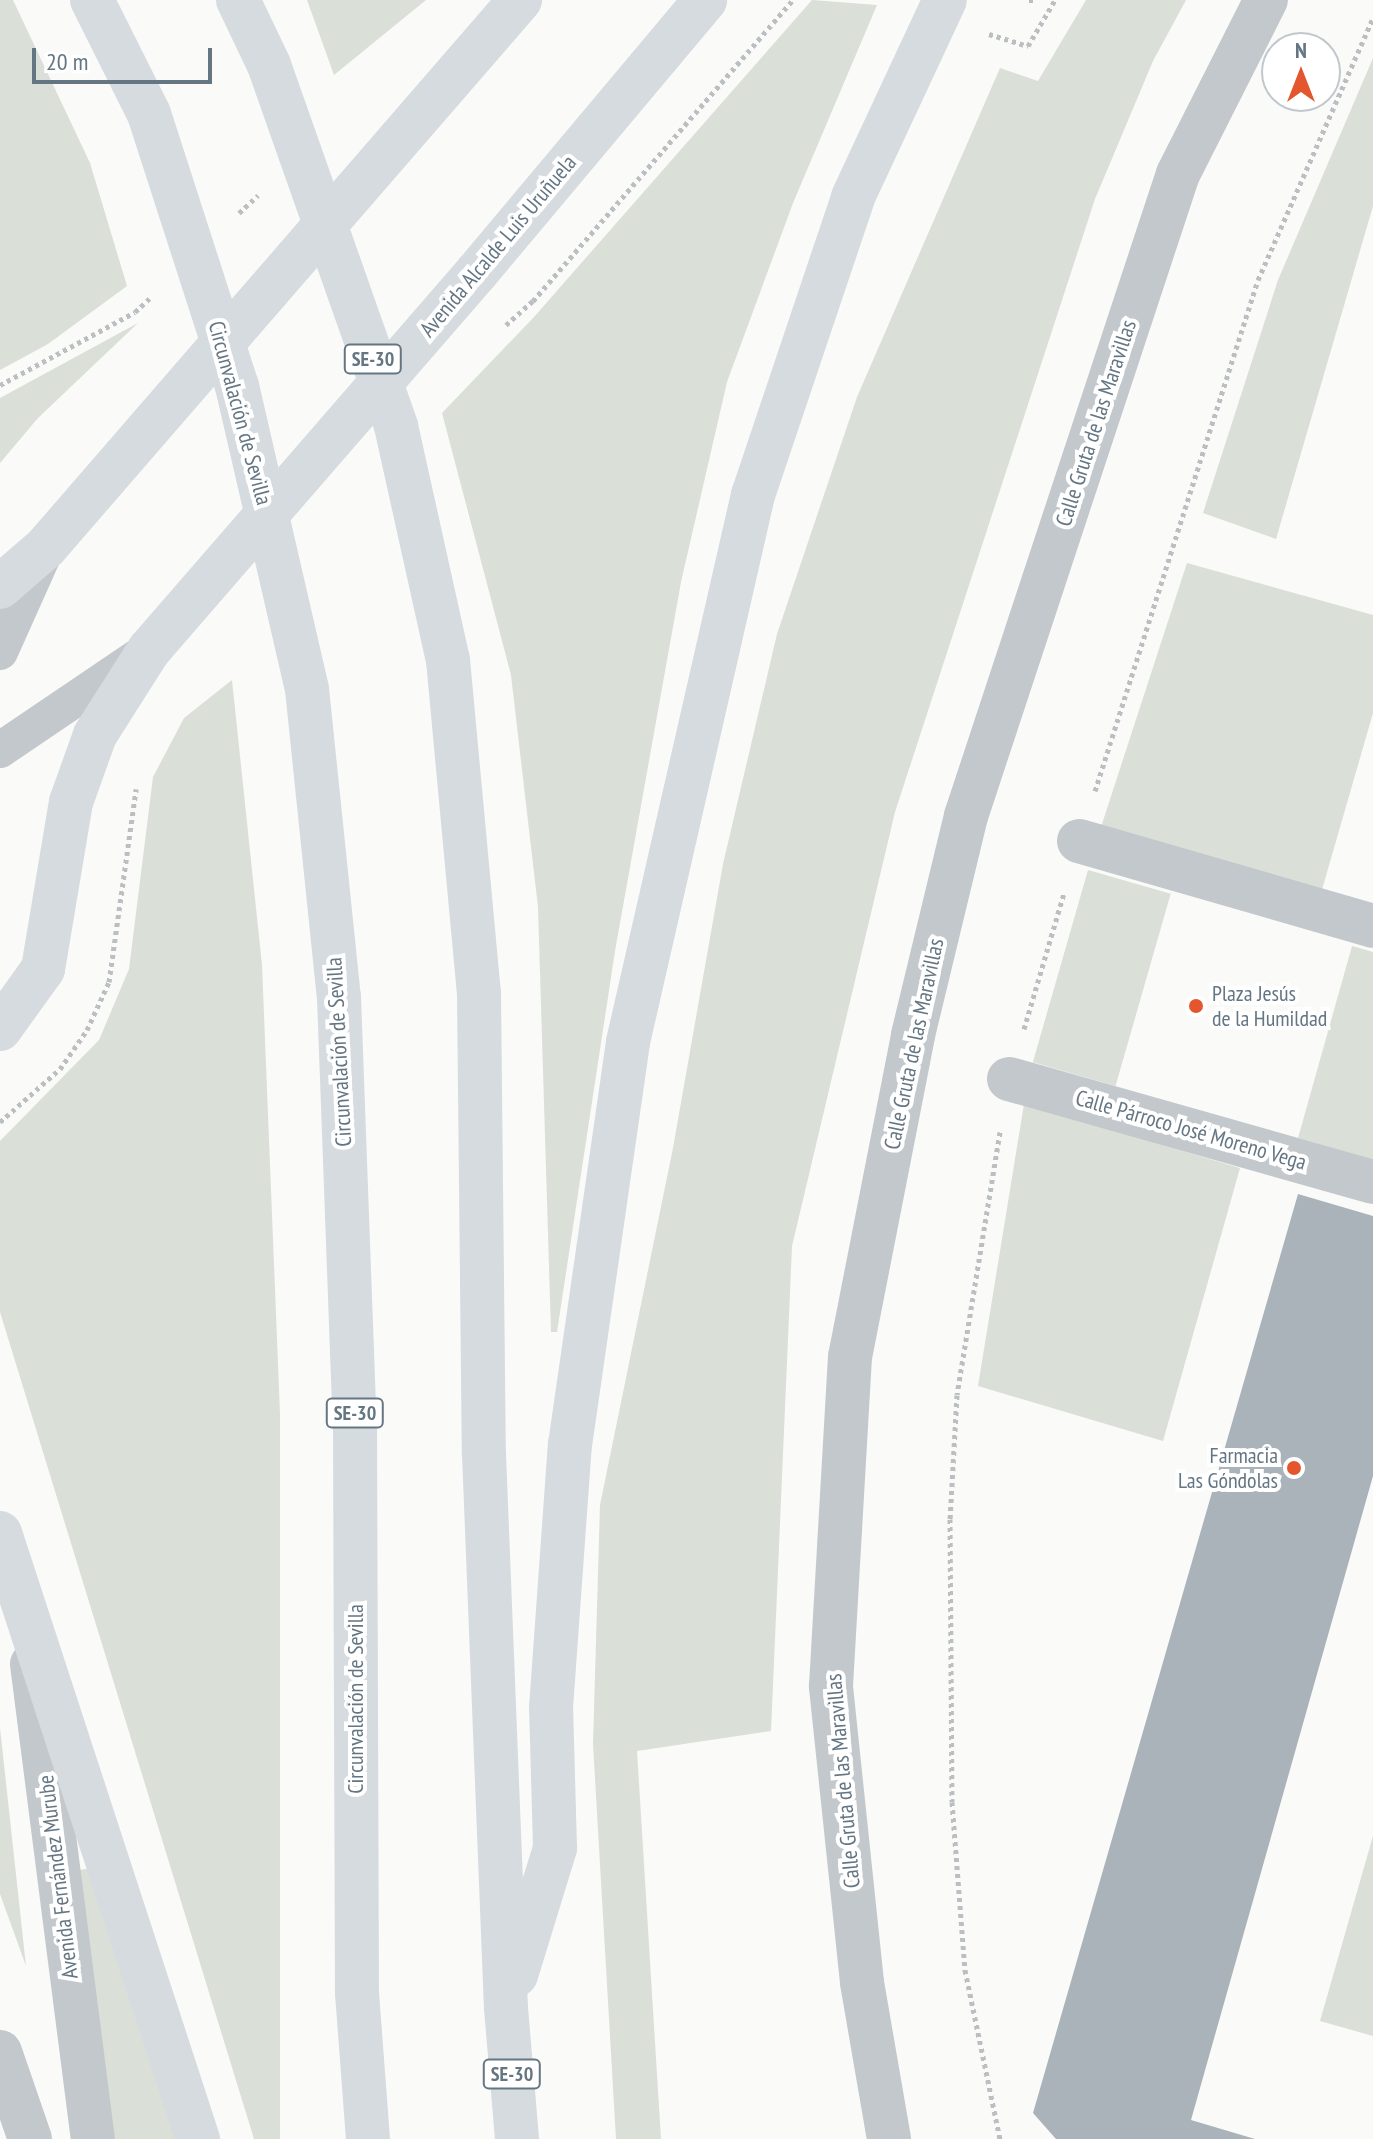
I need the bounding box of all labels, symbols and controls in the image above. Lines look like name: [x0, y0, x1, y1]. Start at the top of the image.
scale bar: [36, 32, 216, 82]
north arrow: [1261, 32, 1341, 112]
text: N: [1295, 36, 1307, 64]
text: 20 m: [46, 46, 88, 77]
street label: Avenida Alcalde Luis Uruñuela: [414, 149, 582, 343]
street label: Calle Gruta de las Maravillas: [1050, 317, 1142, 529]
street label: Circunvalación de Sevilla: [203, 318, 277, 508]
road number: SE-30: [343, 343, 403, 375]
street label: Calle Gruta de las Maravillas: [879, 936, 949, 1152]
street label: Circunvalación de Sevilla: [321, 957, 357, 1147]
place label: Plaza Jesús de la Humildad: [1212, 980, 1327, 1032]
marker: Plaza Jesús de la Humildad: [1187, 997, 1205, 1015]
street label: Calle Párroco José Moreno Vega: [1072, 1084, 1310, 1176]
road number: SE-30: [325, 1397, 385, 1429]
place label: Farmacia Las Góndolas: [1178, 1442, 1278, 1494]
marker: Farmacia Las Góndolas: [1285, 1459, 1303, 1477]
street label: Circunvalación de Sevilla: [343, 1604, 369, 1794]
street label: Calle Gruta de las Maravillas: [820, 1673, 866, 1889]
street label: Avenida Fernández Murube: [32, 1773, 84, 1981]
road number: SE-30: [482, 2058, 542, 2090]

